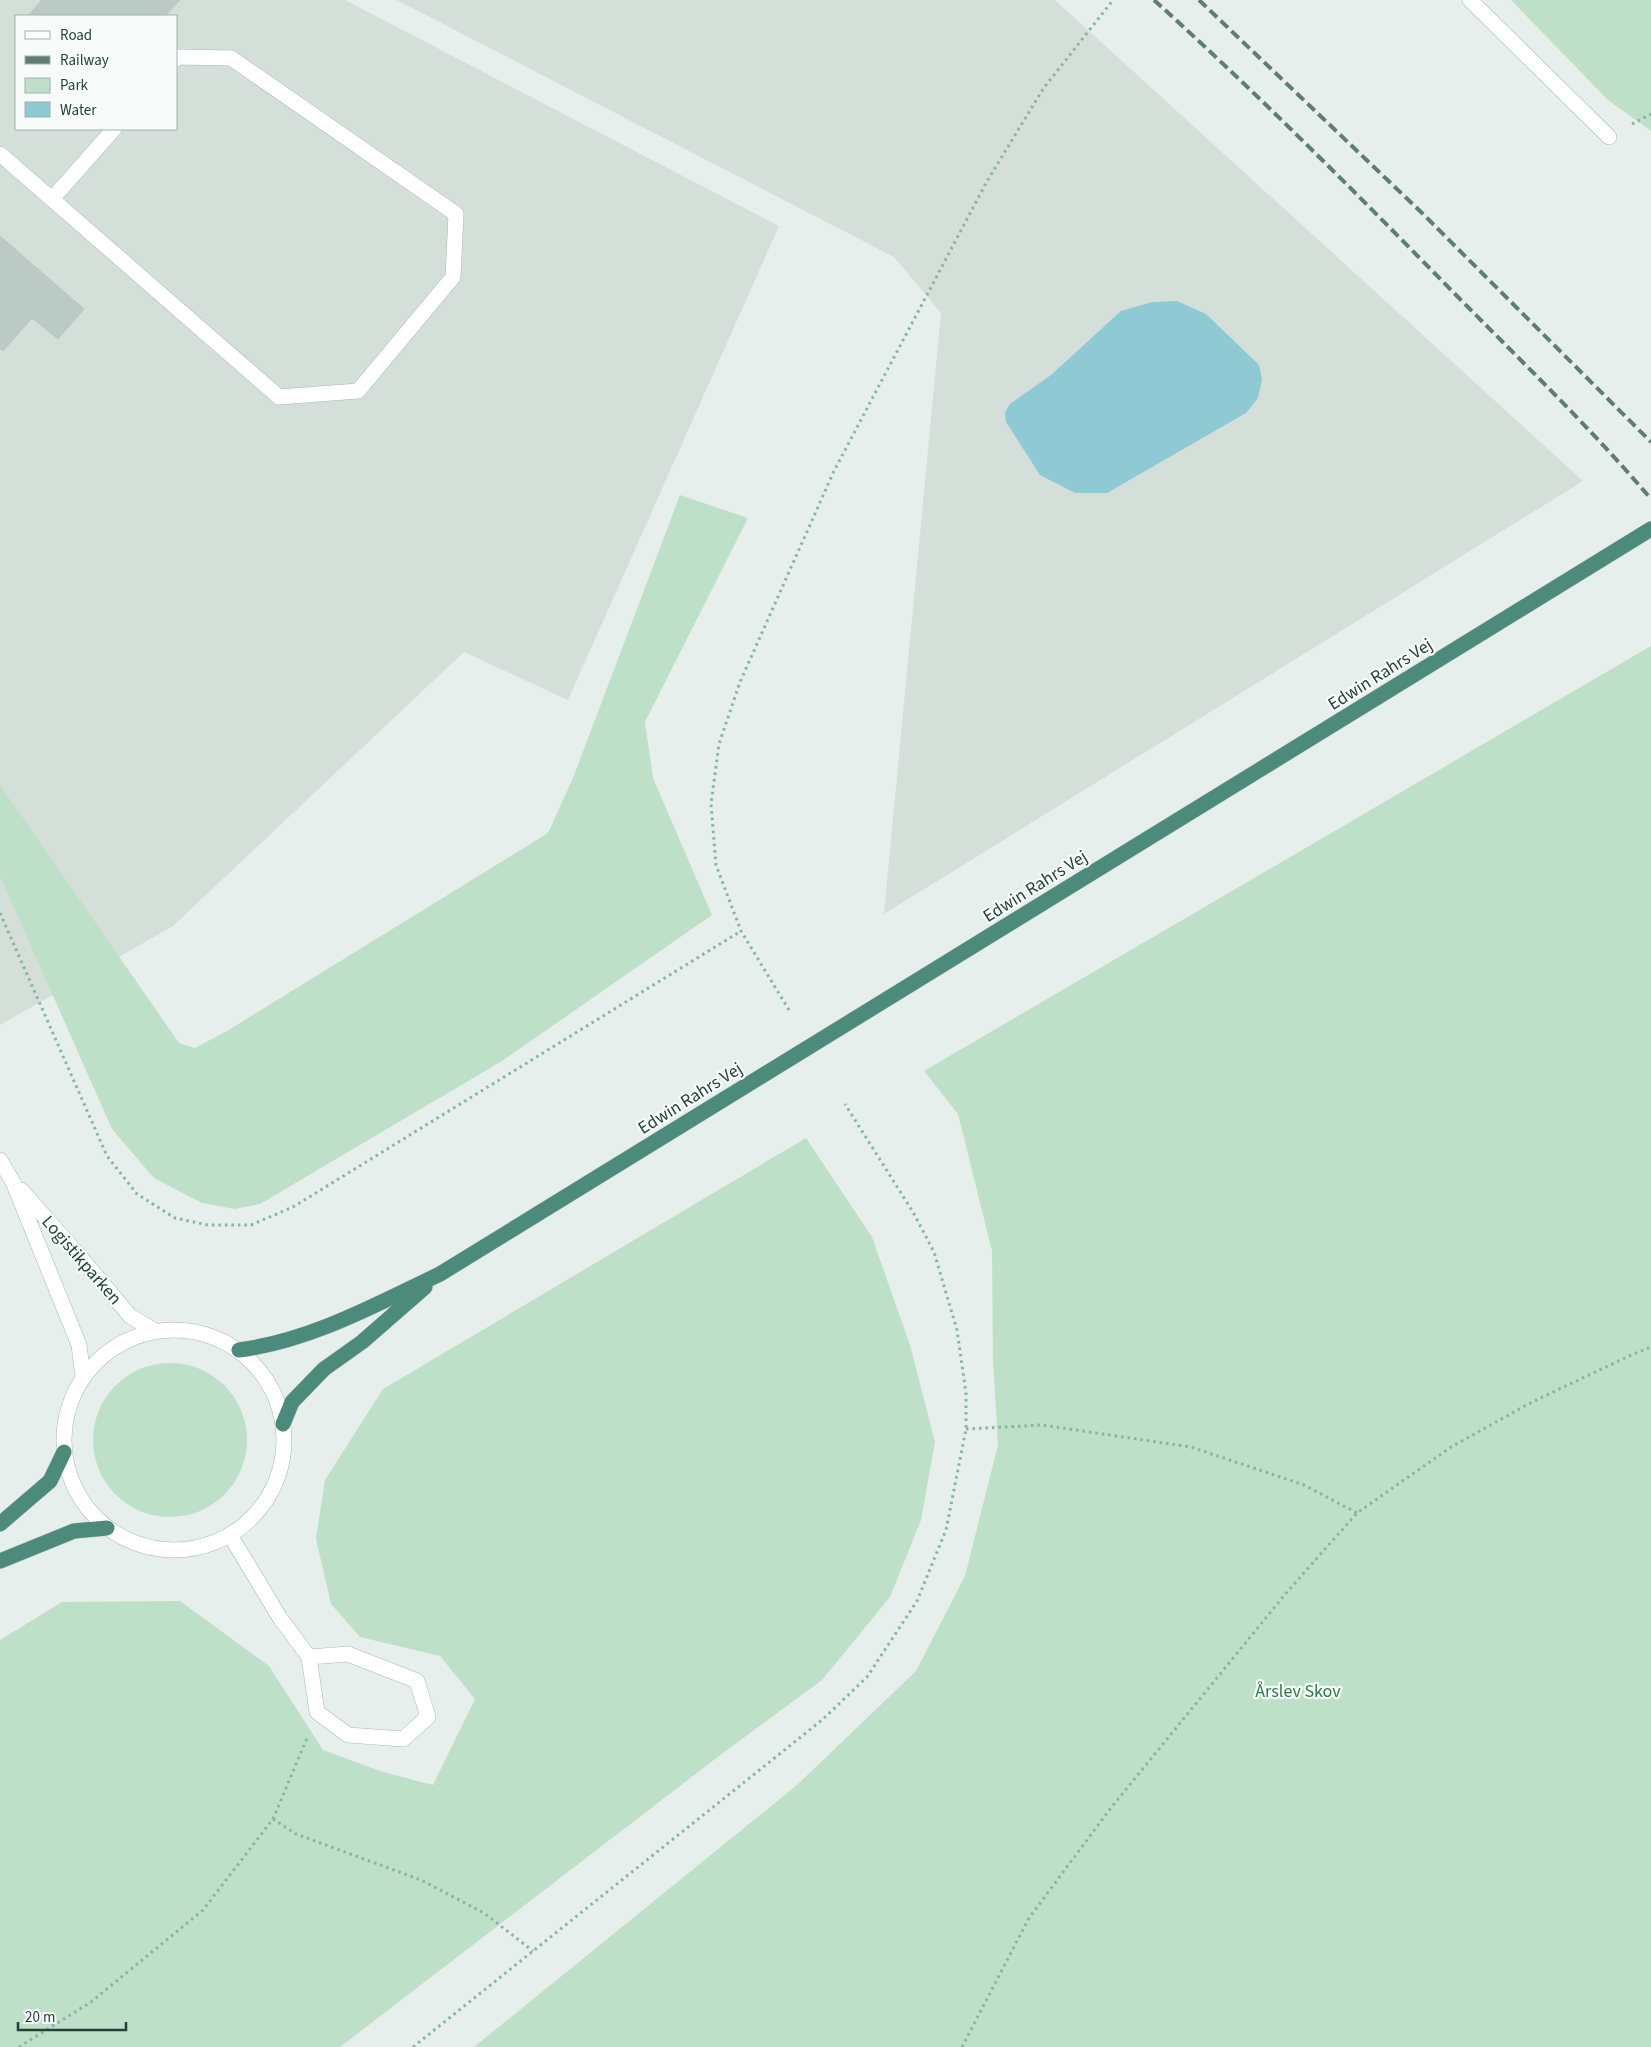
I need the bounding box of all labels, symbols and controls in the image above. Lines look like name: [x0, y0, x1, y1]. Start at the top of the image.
legend: [15, 15, 178, 130]
text: Road: [60, 25, 92, 46]
text: Railway: [60, 50, 109, 71]
text: Park: [60, 75, 89, 96]
text: Water: [60, 100, 97, 121]
street label: Edwin Rahrs Vej: [1323, 632, 1437, 717]
street label: Edwin Rahrs Vej: [978, 844, 1092, 929]
street label: Edwin Rahrs Vej: [633, 1056, 747, 1141]
street label: Logistikparken: [36, 1210, 127, 1310]
park label: Årslev Skov: [1255, 1679, 1341, 1704]
scale bar: [18, 2000, 125, 2032]
text: 20 m: [25, 2007, 55, 2028]

